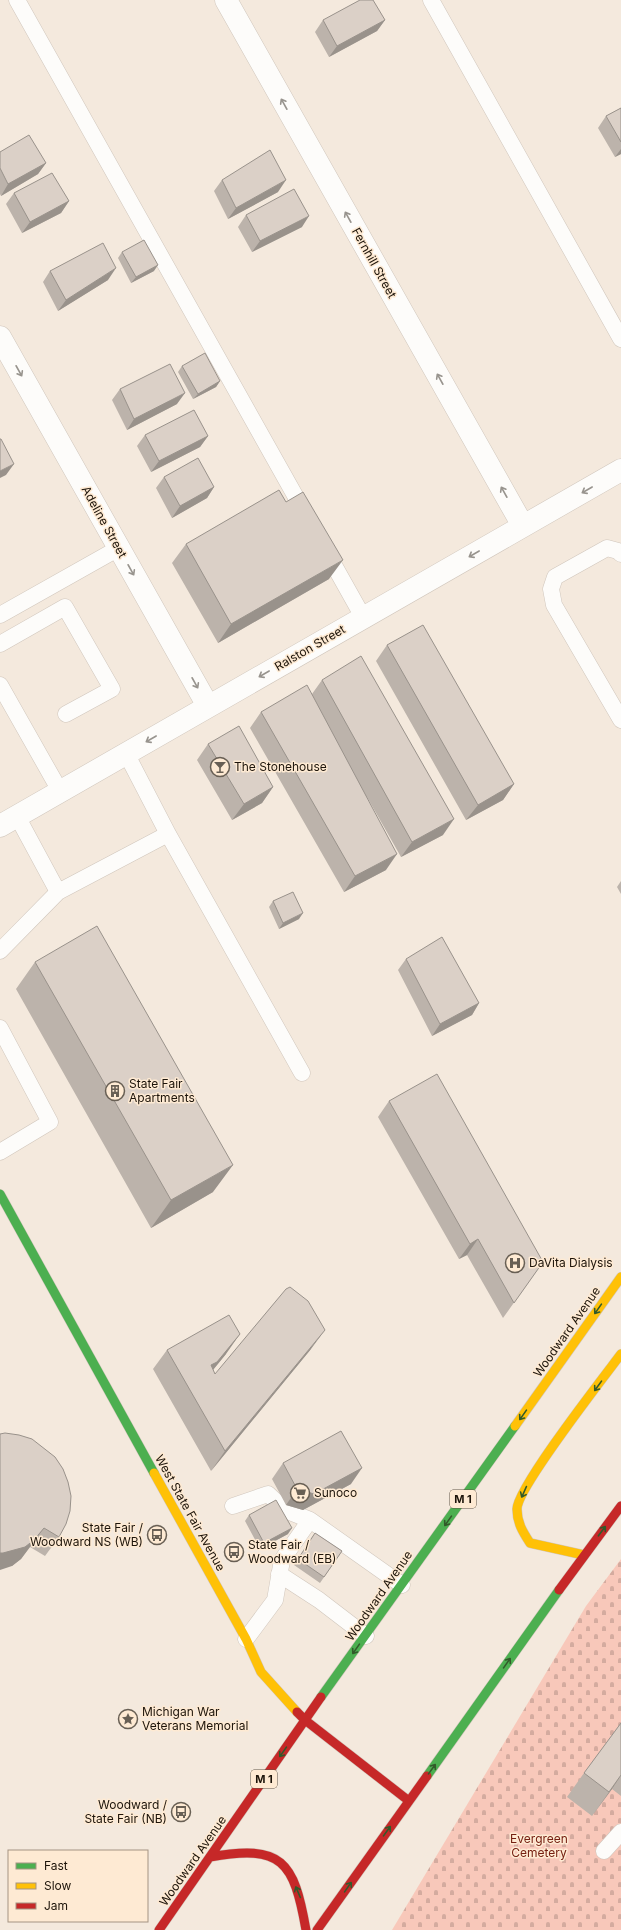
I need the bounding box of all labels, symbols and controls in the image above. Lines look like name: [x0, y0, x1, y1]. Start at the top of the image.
one-way arrow: [280, 98, 288, 110]
one-way arrow: [344, 211, 352, 223]
street label: Fernhill Street: [349, 225, 400, 301]
one-way arrow: [16, 365, 24, 377]
one-way arrow: [435, 373, 443, 385]
street label: Adeline Street: [79, 483, 130, 560]
one-way arrow: [499, 486, 507, 498]
one-way arrow: [581, 486, 593, 494]
one-way arrow: [468, 550, 480, 558]
one-way arrow: [128, 564, 136, 576]
street label: Ralston Street: [272, 621, 348, 674]
one-way arrow: [258, 671, 270, 678]
one-way arrow: [192, 677, 199, 689]
one-way arrow: [145, 735, 157, 743]
bar icon: The Stonehouse: [209, 756, 231, 778]
place label: The Stonehouse: [234, 759, 327, 774]
place label: State Fair Apartments: [129, 1076, 195, 1105]
building icon: State Fair Apartments: [104, 1080, 126, 1102]
hospital icon: DaVita Dialysis: [504, 1252, 526, 1274]
place label: DaVita Dialysis: [529, 1255, 613, 1270]
street label: Woodward Avenue: [530, 1284, 603, 1380]
one-way arrow: [594, 1303, 602, 1314]
one-way arrow: [594, 1380, 602, 1391]
one-way arrow: [519, 1409, 527, 1420]
street label: West State Fair Avenue: [152, 1452, 229, 1574]
supermarket icon: Sunoco: [289, 1482, 311, 1504]
place label: Sunoco: [314, 1485, 357, 1500]
one-way arrow: [520, 1486, 527, 1498]
road number: M 1: [450, 1490, 476, 1508]
one-way arrow: [443, 1515, 452, 1526]
place label: State Fair / Woodward NS (WB): [30, 1520, 144, 1549]
bus stop icon: State Fair / Woodward NS (WB): [146, 1524, 168, 1546]
one-way arrow: [598, 1525, 607, 1536]
place label: State Fair / Woodward (EB): [248, 1537, 336, 1566]
bus stop icon: State Fair / Woodward (EB): [223, 1541, 245, 1563]
street label: Woodward Avenue: [342, 1548, 415, 1644]
one-way arrow: [352, 1644, 360, 1655]
one-way arrow: [503, 1658, 511, 1669]
place label: Michigan War Veterans Memorial: [142, 1704, 248, 1733]
place icon: Michigan War Veterans Memorial: [117, 1708, 139, 1730]
one-way arrow: [279, 1746, 287, 1757]
one-way arrow: [428, 1764, 436, 1775]
road number: M 1: [251, 1770, 277, 1788]
place label: Woodward / State Fair (NB): [84, 1797, 168, 1826]
bus stop icon: Woodward / State Fair (NB): [170, 1801, 192, 1823]
street label: Woodward Avenue: [156, 1813, 229, 1909]
one-way arrow: [383, 1825, 391, 1836]
park label: Evergreen Cemetery: [510, 1831, 568, 1860]
legend: [8, 1850, 148, 1922]
text: Fast: [44, 1858, 68, 1873]
text: Slow: [44, 1878, 72, 1893]
one-way arrow: [344, 1882, 352, 1893]
one-way arrow: [294, 1886, 301, 1898]
text: Jam: [44, 1898, 68, 1913]

